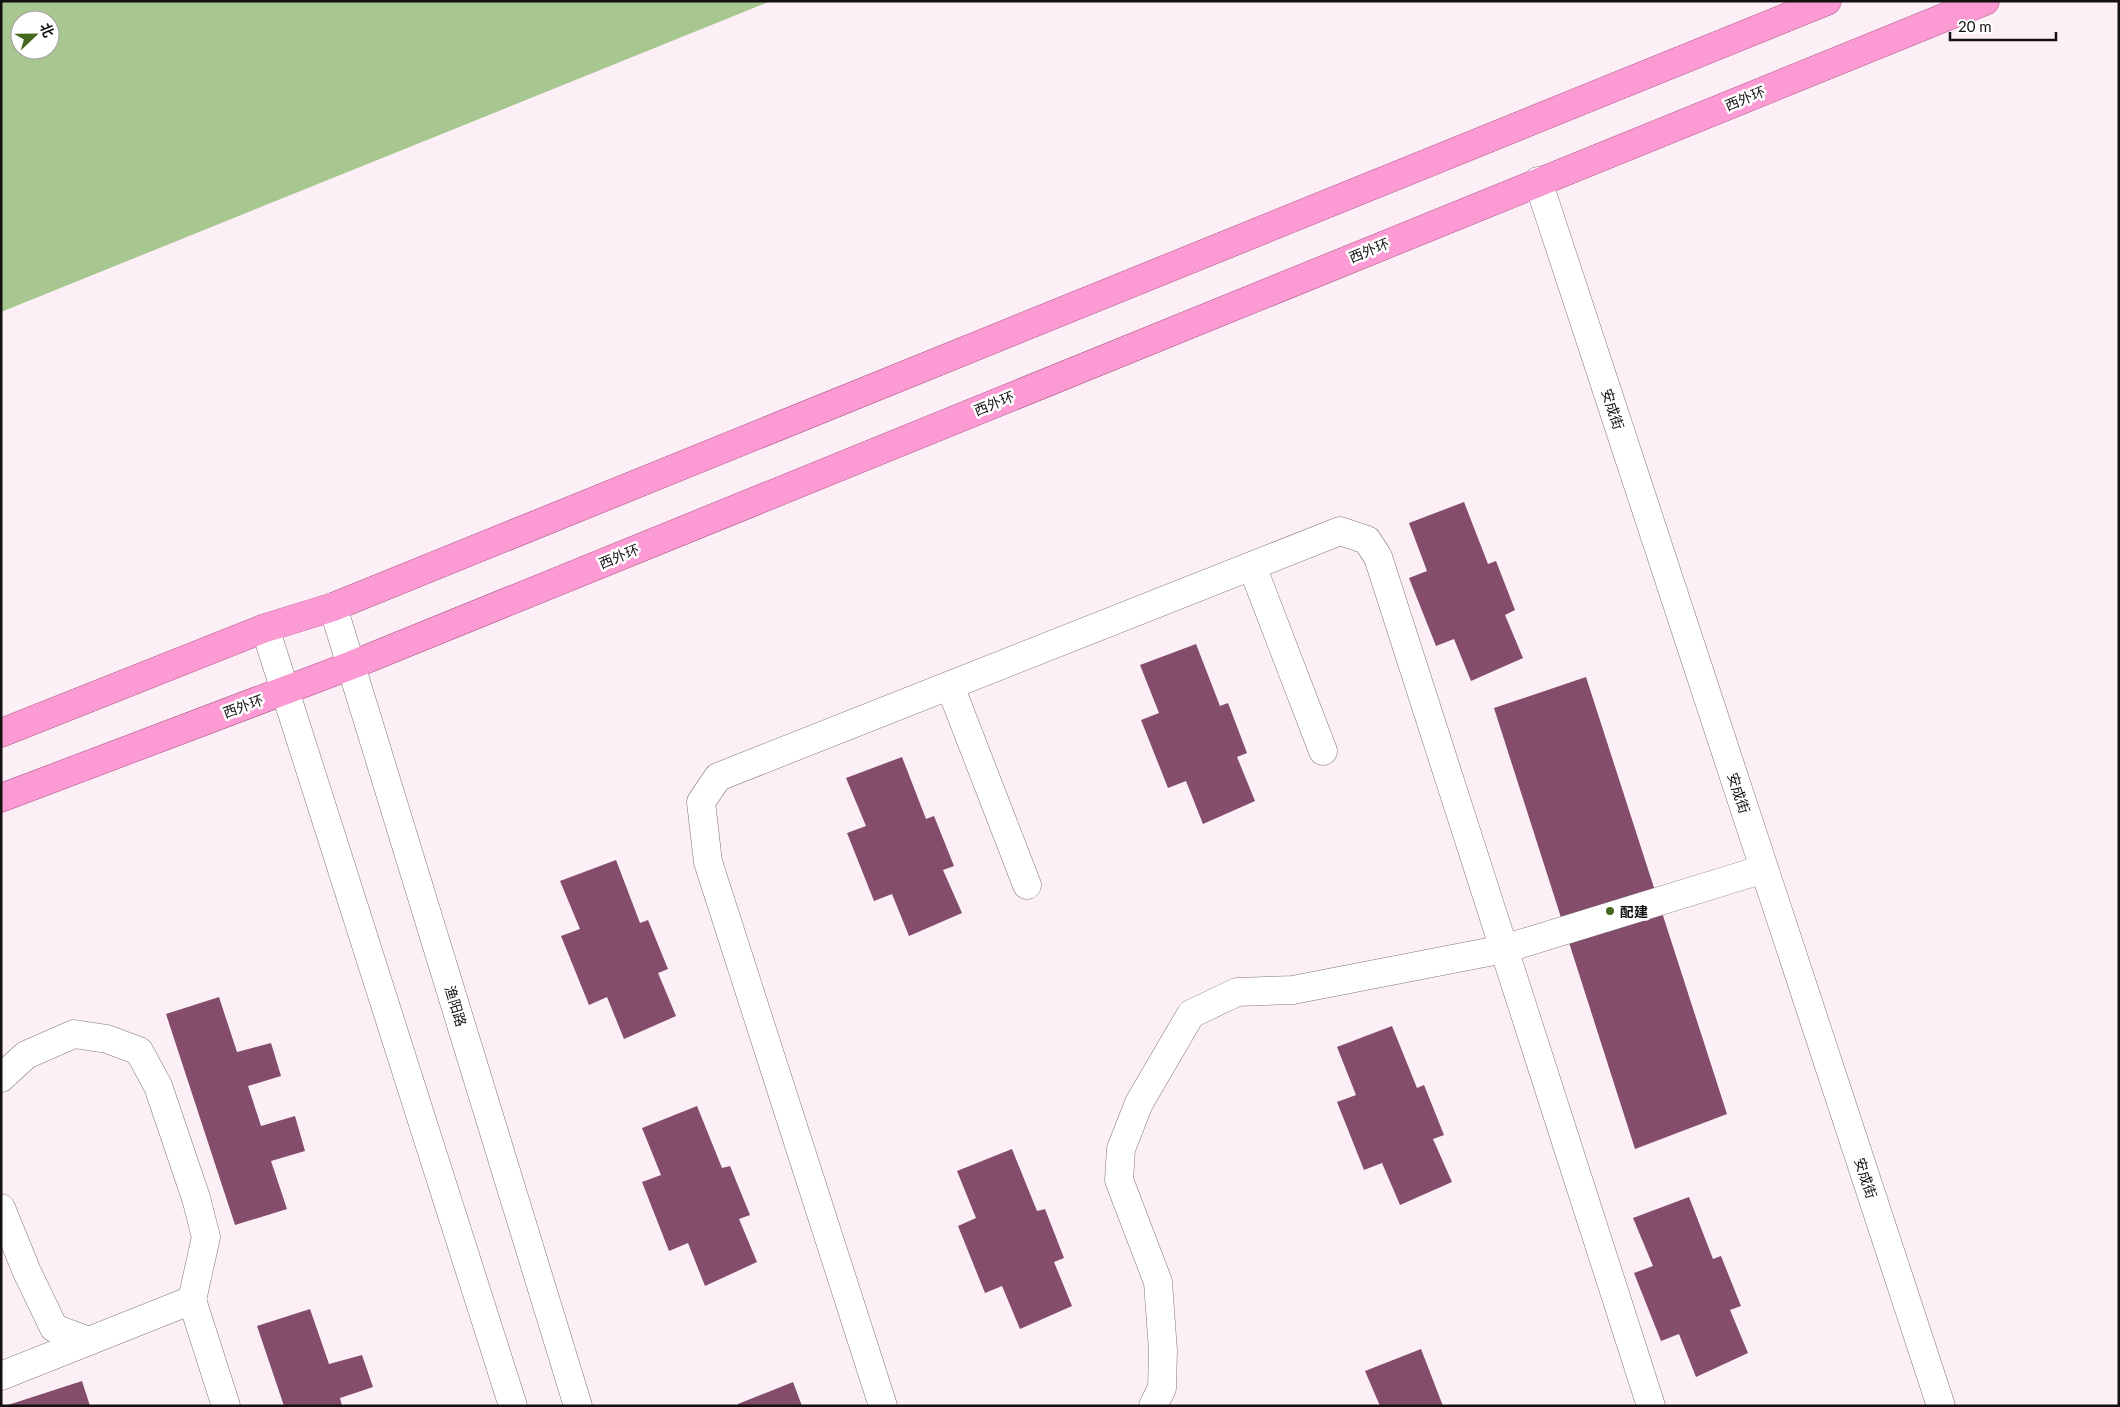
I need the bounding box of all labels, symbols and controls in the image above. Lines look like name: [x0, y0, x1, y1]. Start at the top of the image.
north arrow: [10, 10, 60, 60]
scale bar: [1950, 10, 2056, 42]
text: 20 m: [1958, 17, 1992, 35]
text: 北: [37, 20, 58, 40]
street label: 西外环: [1722, 82, 1768, 114]
street label: 西外环: [1346, 234, 1392, 266]
street label: 安成街: [1598, 386, 1628, 432]
street label: 西外环: [971, 387, 1017, 419]
street label: 西外环: [596, 540, 642, 572]
street label: 西外环: [220, 691, 266, 721]
street label: 安成街: [1724, 770, 1754, 816]
place label: 配建: [1620, 903, 1648, 920]
marker: 配建: [1604, 905, 1616, 917]
street label: 渔阳路: [442, 983, 470, 1029]
street label: 安成街: [1851, 1155, 1881, 1201]

